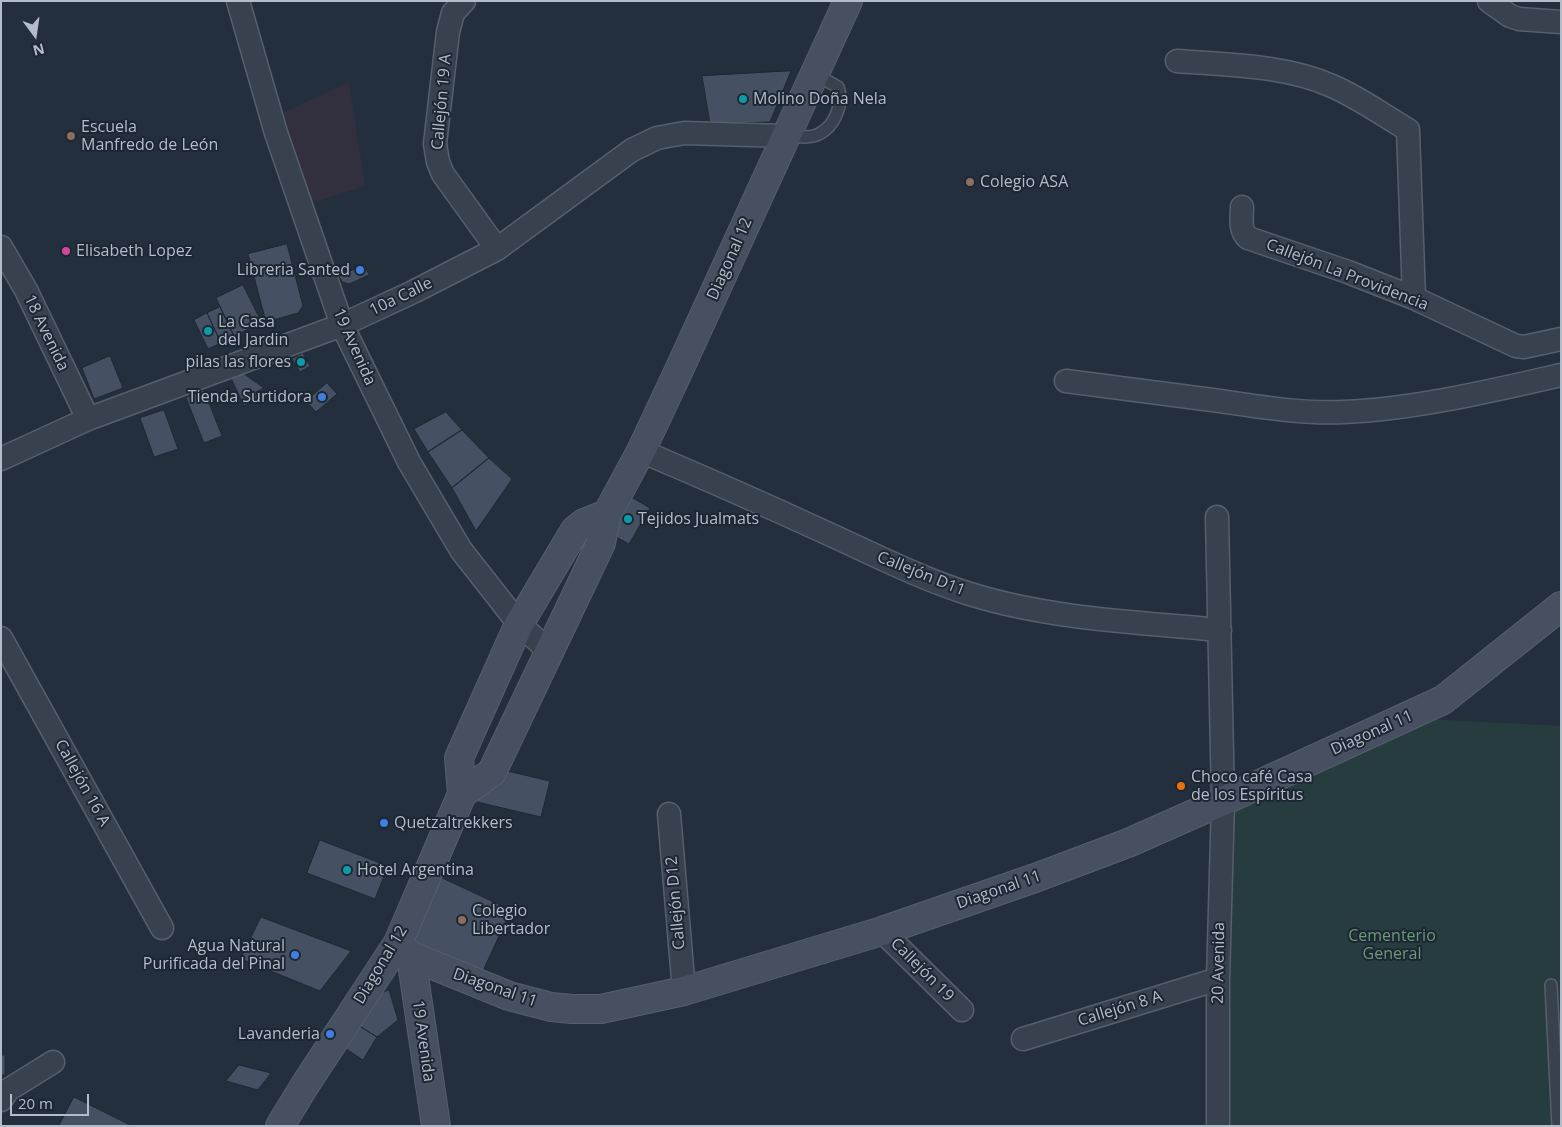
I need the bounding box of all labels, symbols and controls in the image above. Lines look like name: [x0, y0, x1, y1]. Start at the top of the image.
north arrow: [10, 10, 60, 60]
text: N: [31, 39, 47, 61]
street label: Callejón 19 A: [428, 53, 456, 151]
place label: Molino Doña Nela: [753, 89, 887, 109]
marker: Molino Doña Nela: [737, 93, 749, 105]
place label: Escuela Manfredo de León: [81, 117, 218, 155]
marker: Escuela Manfredo de León: [65, 130, 77, 142]
place label: Colegio ASA: [980, 172, 1068, 192]
marker: Colegio ASA: [964, 176, 976, 188]
street label: Diagonal 12: [703, 215, 757, 303]
street label: Callejón La Providencia: [1263, 235, 1431, 315]
place label: Elisabeth Lopez: [76, 241, 192, 261]
marker: Elisabeth Lopez: [60, 245, 72, 257]
place label: Libreria Santed: [237, 260, 350, 280]
marker: Libreria Santed: [354, 264, 366, 276]
street label: 10a Calle: [367, 274, 435, 320]
street label: 18 Avenida: [19, 292, 73, 374]
street label: 19 Avenida: [329, 306, 379, 388]
place label: La Casa del Jardin: [218, 312, 288, 350]
marker: La Casa del Jardin: [202, 325, 214, 337]
place label: pilas las flores: [186, 352, 291, 372]
marker: pilas las flores: [295, 356, 307, 368]
place label: Tienda Surtidora: [188, 387, 312, 407]
marker: Tienda Surtidora: [316, 391, 328, 403]
place label: Tejidos Jualmats: [638, 509, 759, 529]
marker: Tejidos Jualmats: [622, 513, 634, 525]
street label: Callejón D11: [874, 548, 968, 600]
street label: Diagonal 11: [1328, 706, 1416, 760]
street label: Callejón 16 A: [50, 736, 114, 830]
place label: Choco café Casa de los Espíritus: [1191, 767, 1313, 805]
marker: Choco café Casa de los Espíritus: [1175, 780, 1187, 792]
place label: Quetzaltrekkers: [394, 813, 513, 833]
marker: Quetzaltrekkers: [378, 817, 390, 829]
street label: Callejón D12: [662, 856, 690, 950]
place label: Hotel Argentina: [357, 860, 474, 880]
marker: Hotel Argentina: [341, 864, 353, 876]
street label: Diagonal 11: [954, 867, 1044, 913]
place label: Colegio Libertador: [472, 901, 550, 939]
marker: Colegio Libertador: [456, 914, 468, 926]
street label: Diagonal 12: [350, 922, 412, 1008]
street label: 20 Avenida: [1209, 922, 1229, 1004]
park label: Cementerio General: [1348, 926, 1436, 964]
street label: Callejón 19: [886, 934, 958, 1006]
place label: Agua Natural Purificada del Pinal: [143, 936, 285, 974]
marker: Agua Natural Purificada del Pinal: [289, 949, 301, 961]
street label: Diagonal 11: [450, 965, 540, 1011]
street label: Callejón 8 A: [1076, 987, 1164, 1031]
street label: 19 Avenida: [408, 999, 438, 1083]
place label: Lavanderia: [238, 1024, 320, 1044]
marker: Lavanderia: [324, 1028, 336, 1040]
scale bar: [12, 1084, 91, 1116]
text: 20 m: [18, 1093, 53, 1113]

